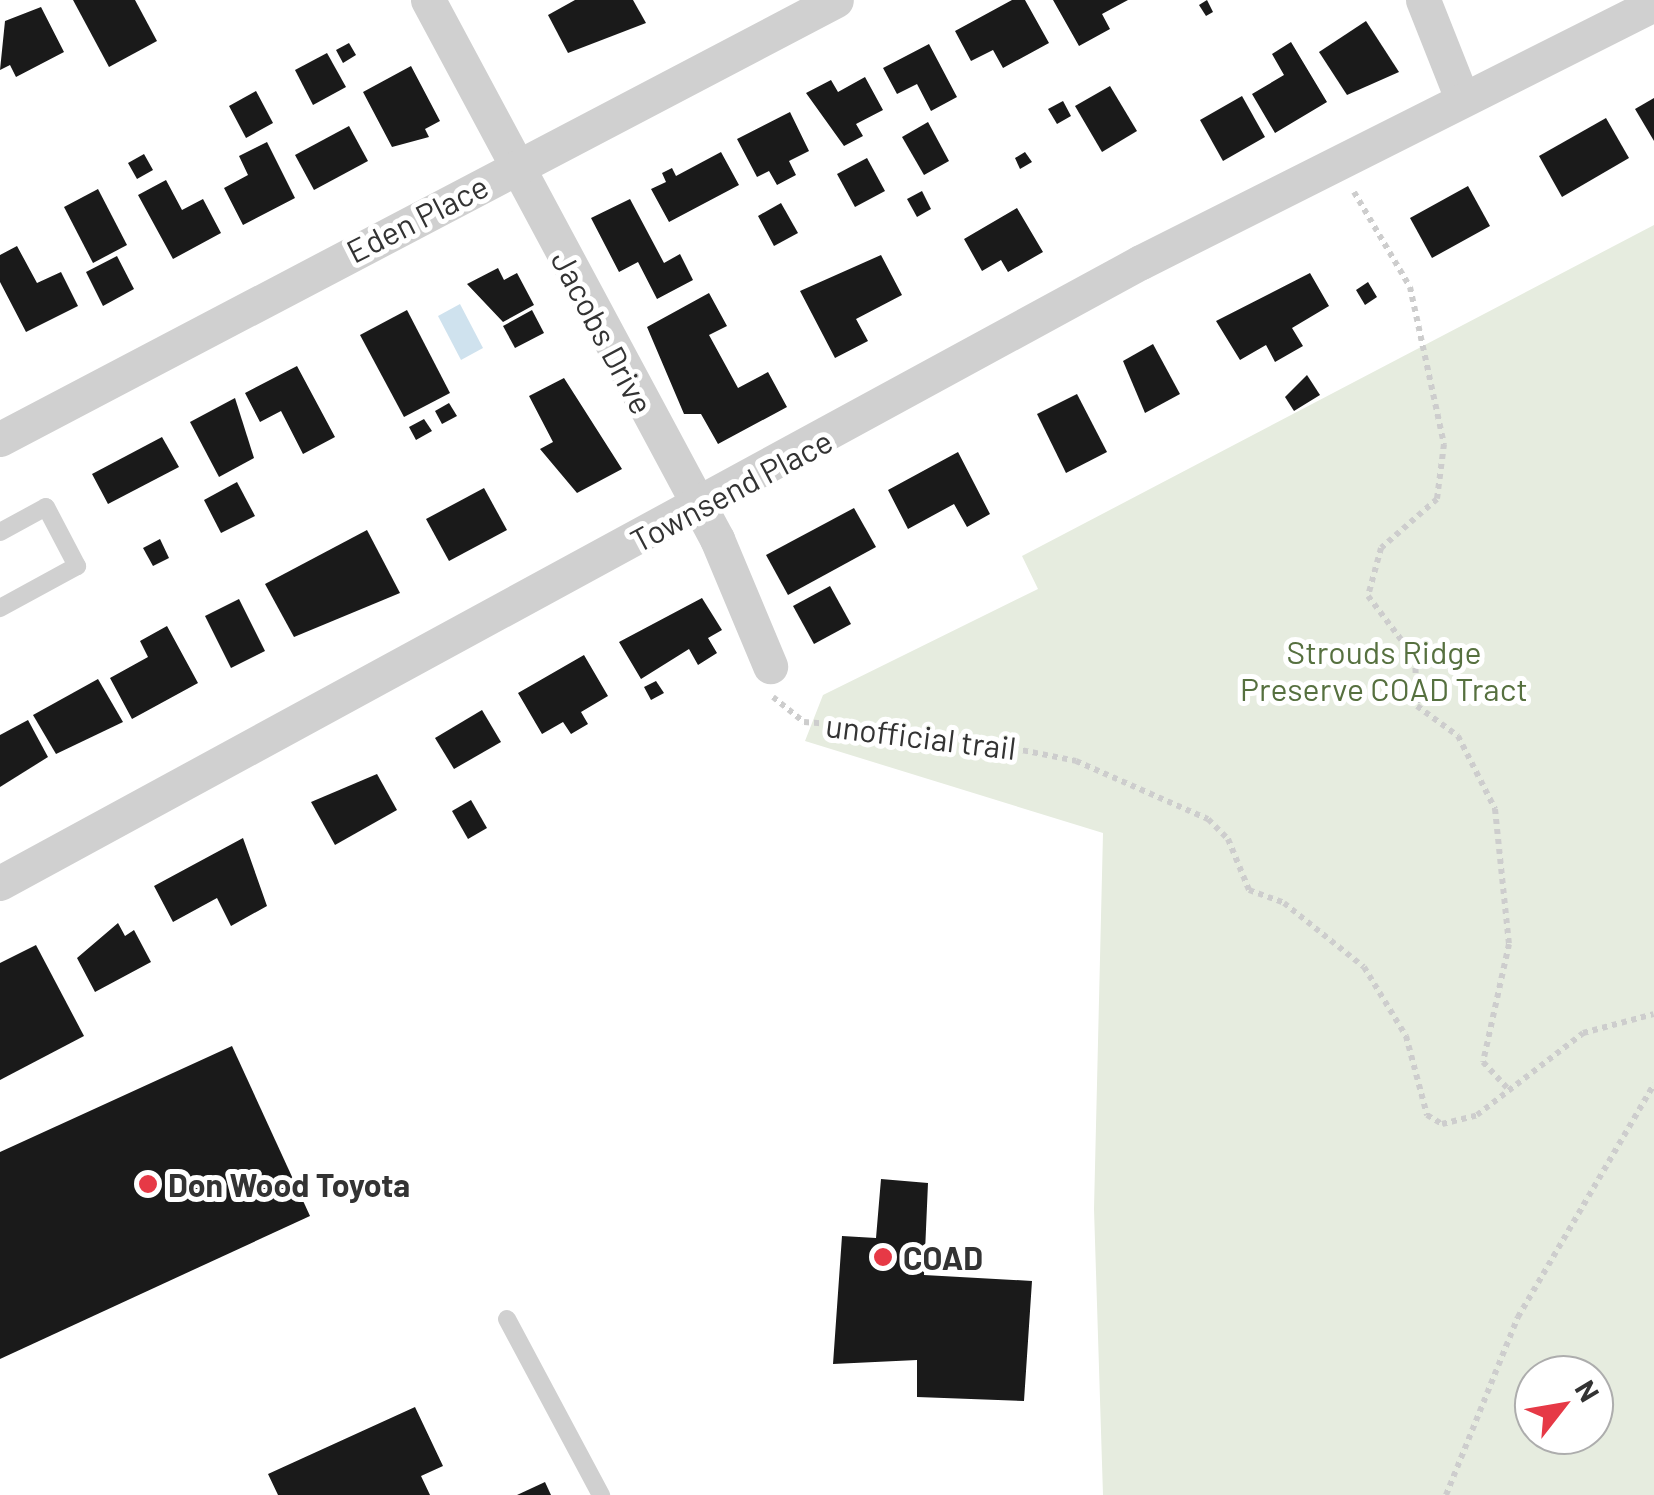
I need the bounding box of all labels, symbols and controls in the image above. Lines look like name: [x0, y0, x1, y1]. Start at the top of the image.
street label: Eden Place: [340, 166, 494, 270]
street label: Jacobs Drive: [544, 244, 662, 420]
street label: Townsend Place: [624, 421, 838, 559]
park label: Strouds Ridge Preserve COAD Tract: [1240, 633, 1528, 708]
street label: unofficial trail: [824, 705, 1018, 767]
place label: Don Wood Toyota: [168, 1165, 410, 1203]
marker: Don Wood Toyota: [137, 1173, 159, 1195]
place label: COAD: [903, 1238, 983, 1276]
marker: COAD: [872, 1246, 894, 1268]
north arrow: [1514, 1355, 1614, 1455]
text: N: [1569, 1374, 1607, 1407]

